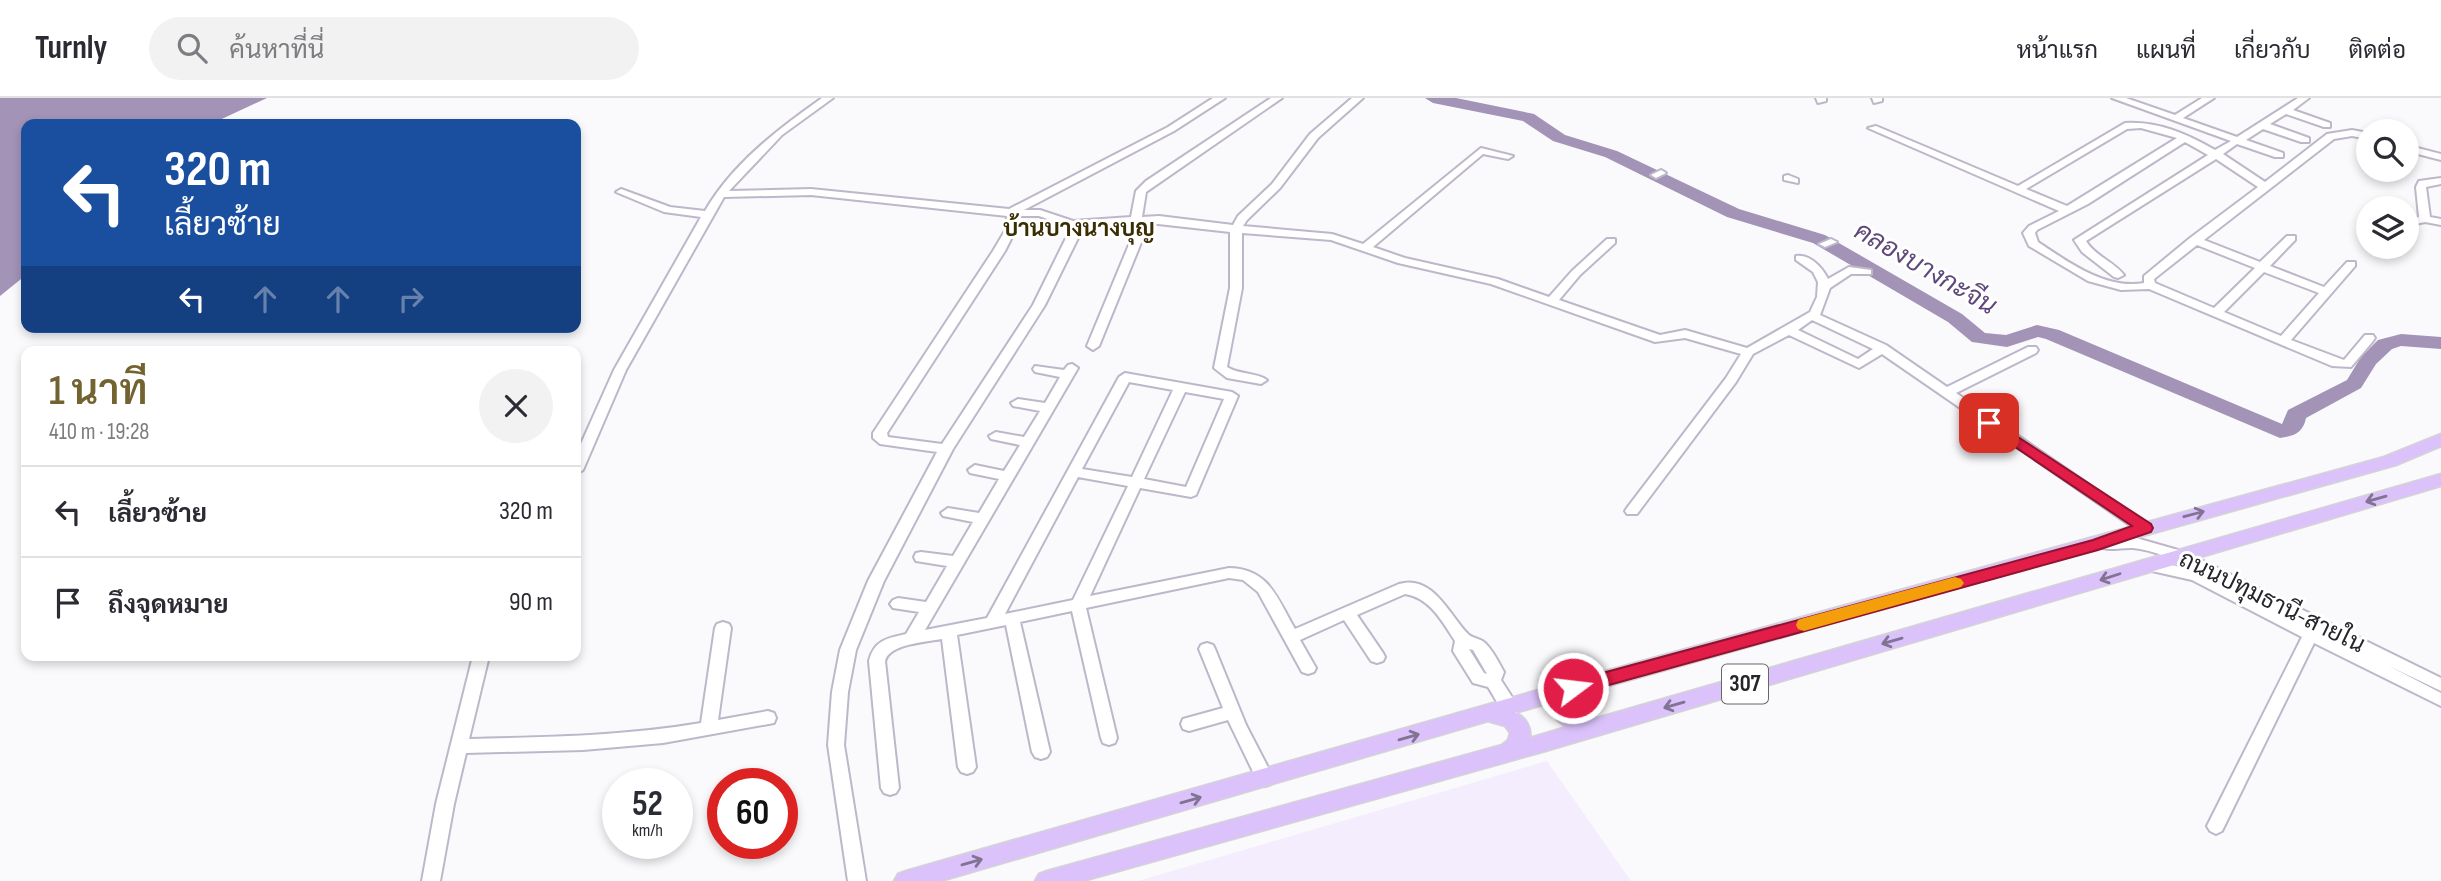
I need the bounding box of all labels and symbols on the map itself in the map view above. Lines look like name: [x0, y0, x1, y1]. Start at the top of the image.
district label: บ้านบางนางบุญ: [1003, 212, 1155, 245]
water label: คลองบางกะจีน: [1848, 214, 2003, 322]
pin: [1959, 393, 2019, 453]
one-way arrow: [2365, 494, 2387, 507]
one-way arrow: [2182, 507, 2204, 520]
street label: ถนนปทุมธานี-สายใน: [2174, 543, 2371, 660]
one-way arrow: [2100, 572, 2122, 584]
one-way arrow: [1881, 635, 1903, 648]
position arrow: [1536, 651, 1610, 725]
road number: 307: [1722, 664, 1768, 704]
one-way arrow: [1663, 699, 1685, 712]
one-way arrow: [1398, 730, 1420, 743]
speed limit sign: 60: [707, 768, 798, 859]
one-way arrow: [1179, 792, 1201, 805]
one-way arrow: [961, 855, 983, 868]

